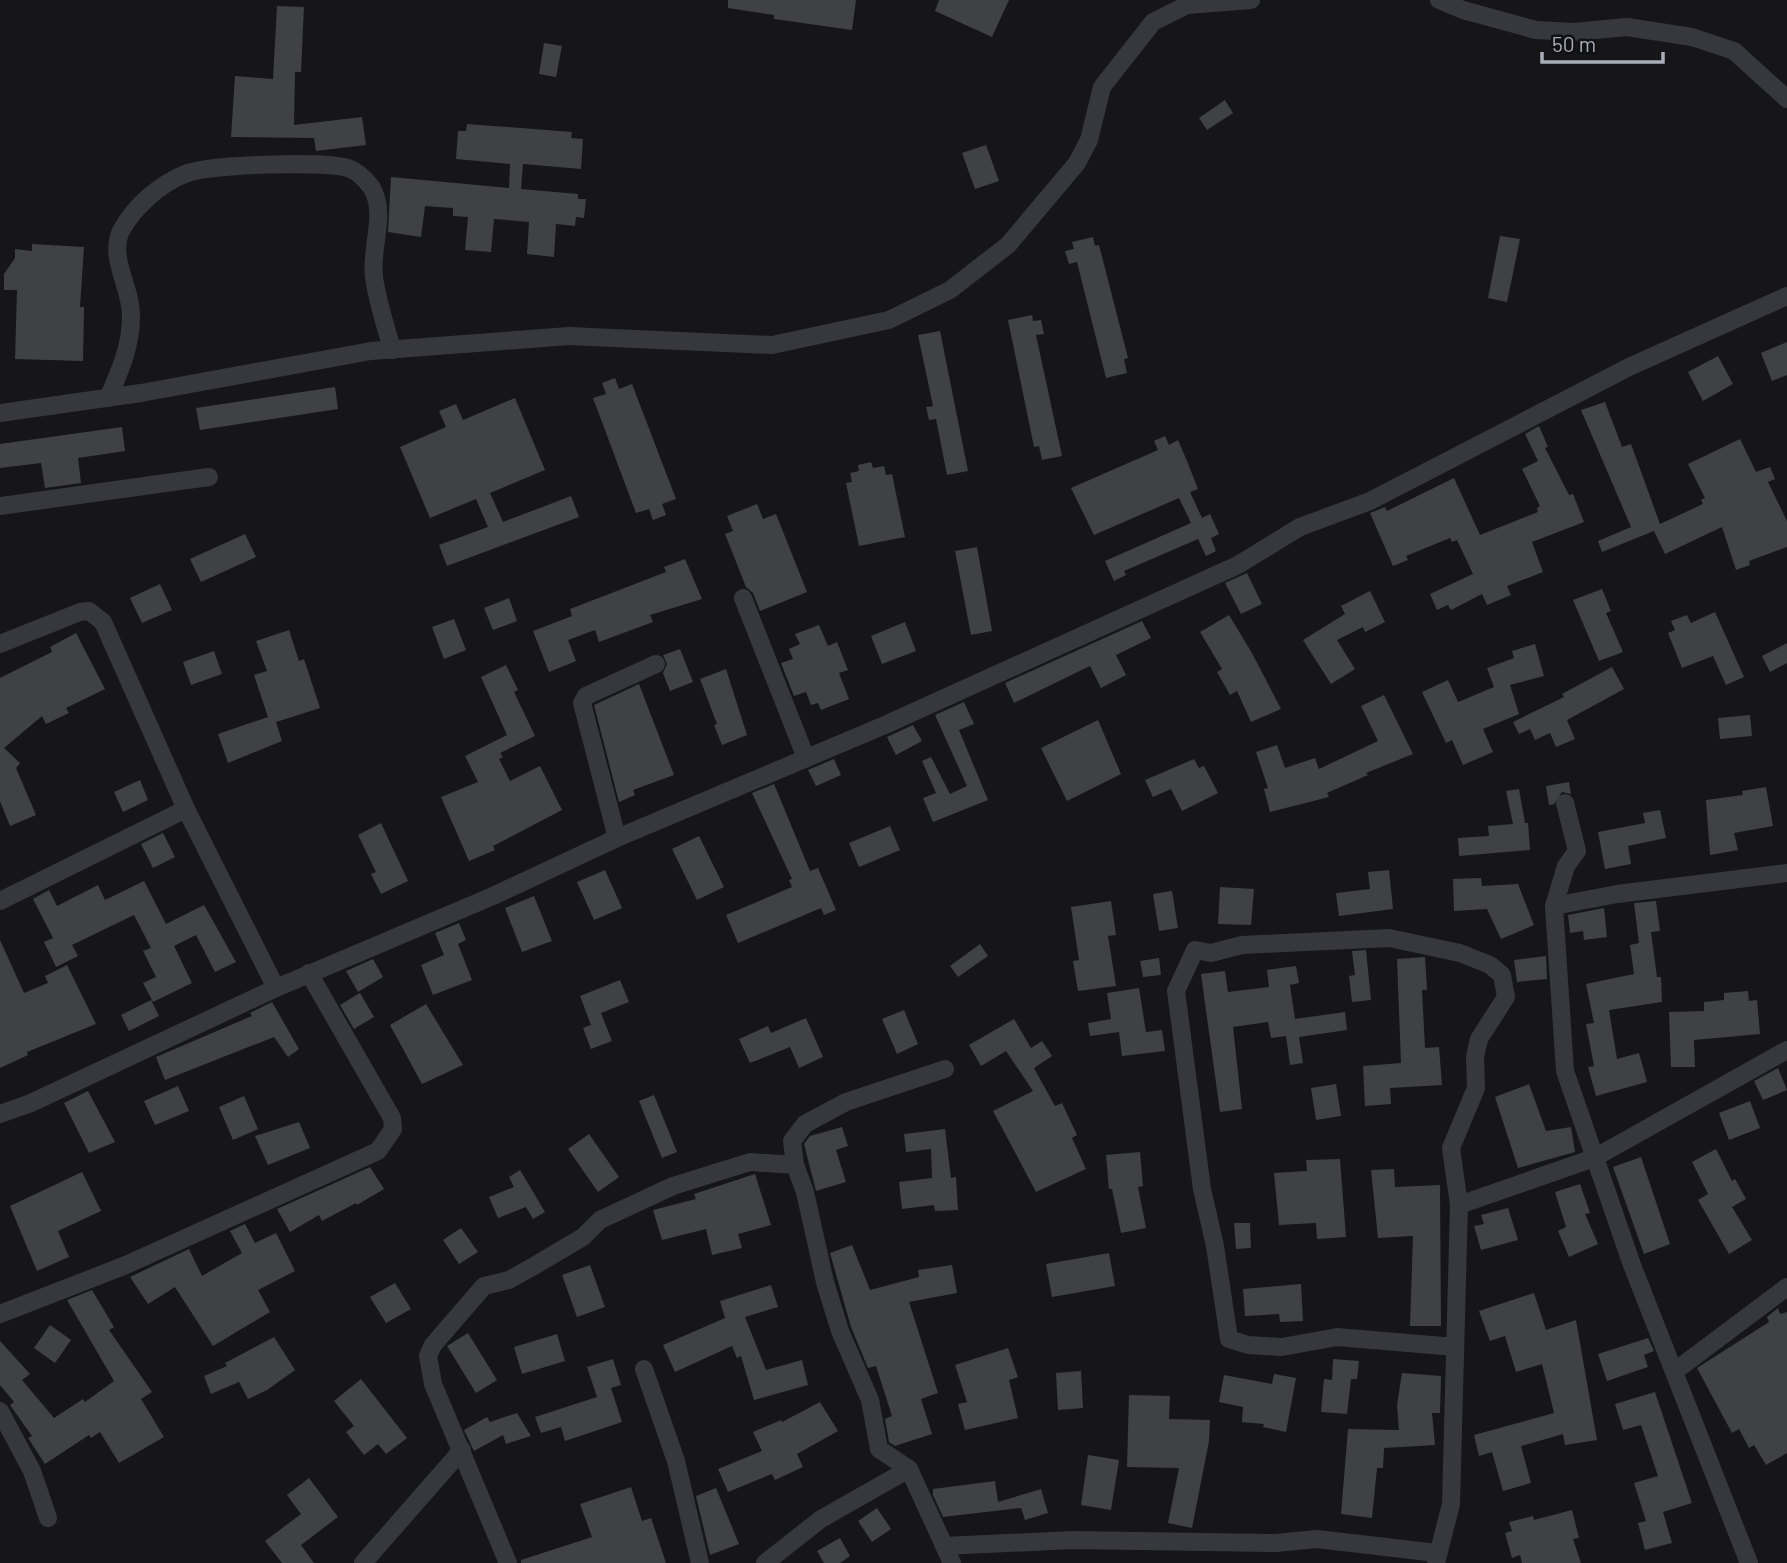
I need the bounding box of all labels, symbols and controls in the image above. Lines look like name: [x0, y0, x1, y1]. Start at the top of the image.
scale bar: [1542, 21, 1663, 65]
text: 50 m: [1552, 31, 1596, 56]

